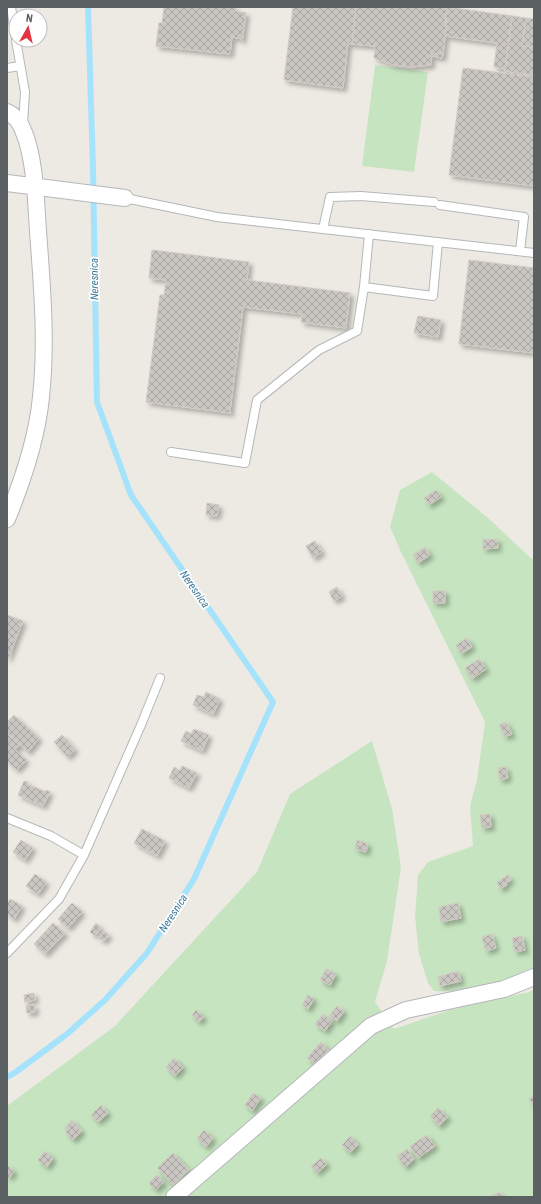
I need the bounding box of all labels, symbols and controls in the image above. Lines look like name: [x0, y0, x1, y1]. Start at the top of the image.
north arrow: [8, 8, 48, 48]
text: N: [25, 12, 34, 26]
water label: Neresnica: [88, 258, 101, 300]
water label: Neresnica: [177, 568, 212, 610]
water label: Neresnica: [156, 892, 190, 935]

